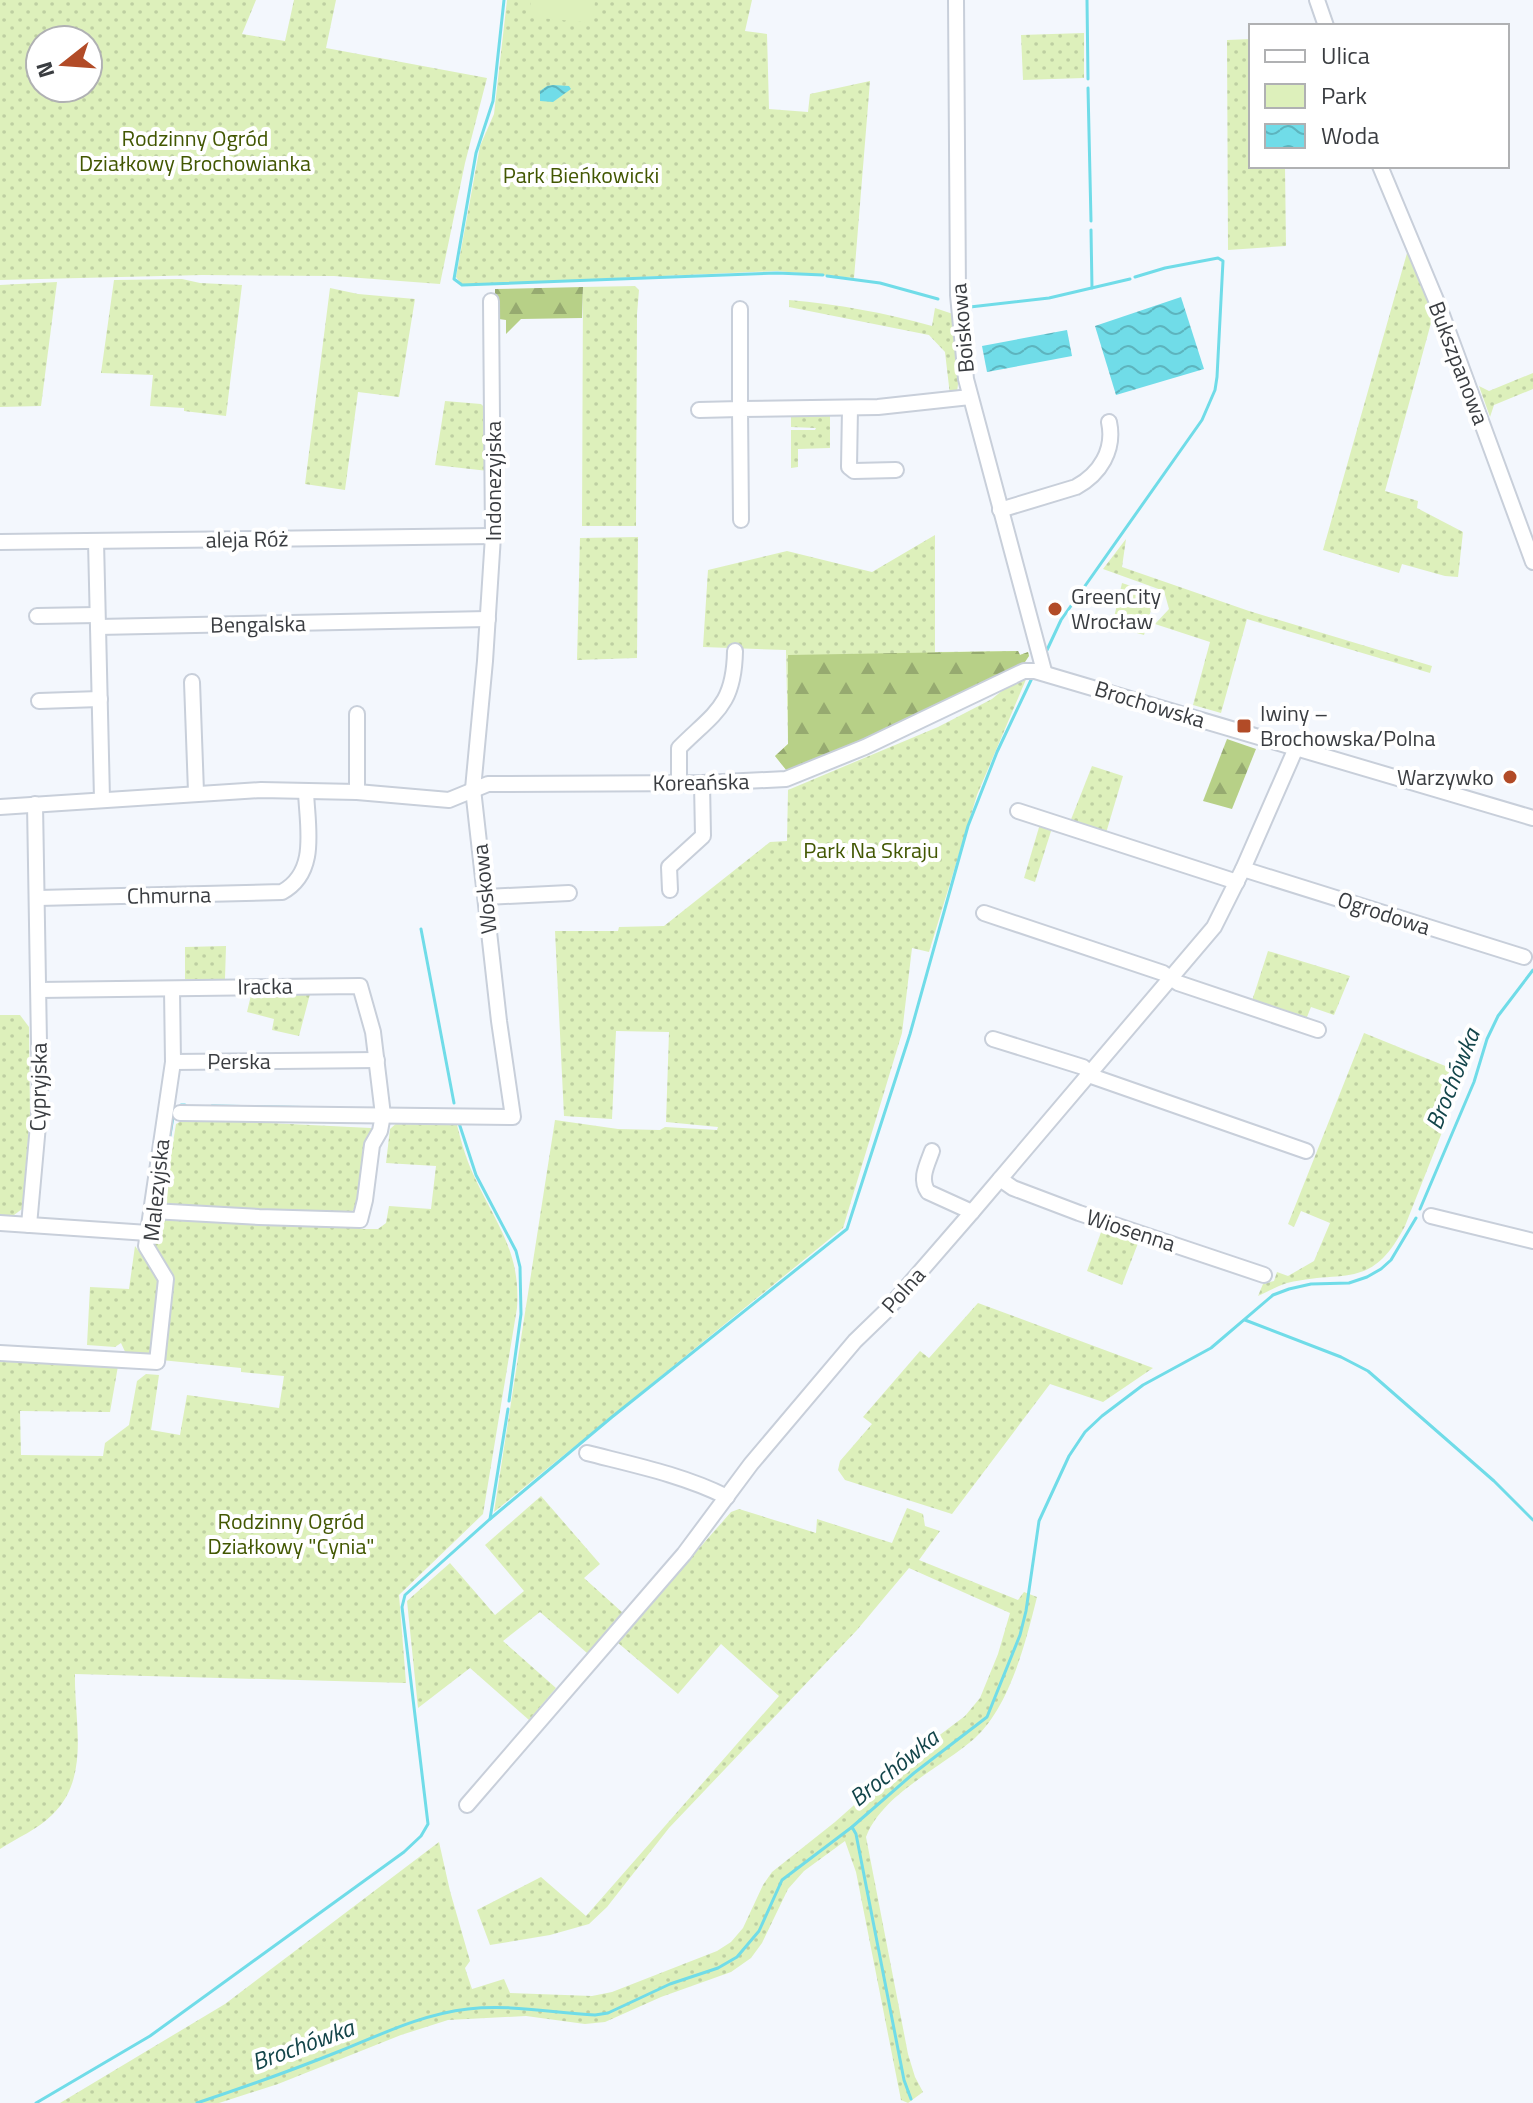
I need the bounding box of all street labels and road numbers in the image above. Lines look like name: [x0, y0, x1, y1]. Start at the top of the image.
street label: Boiskowa: [941, 282, 983, 374]
street label: Bukszpanowa: [1420, 296, 1498, 430]
street label: Indonezyjska: [476, 421, 510, 541]
street label: aleja Róż: [205, 521, 289, 557]
street label: Bengalska: [210, 606, 306, 642]
street label: Brochowska: [1091, 671, 1209, 737]
street label: Koreańska: [652, 764, 750, 800]
street label: Woskowa: [462, 842, 506, 936]
street label: Chmurna: [127, 877, 211, 913]
street label: Ogrodowa: [1333, 882, 1435, 944]
street label: Iracka: [237, 969, 293, 1003]
street label: Cypryjska: [20, 1042, 56, 1132]
street label: Perska: [207, 1044, 271, 1078]
street label: Malezyjska: [134, 1137, 178, 1243]
street label: Wiosenna: [1082, 1200, 1180, 1260]
street label: Polna: [873, 1259, 933, 1321]

